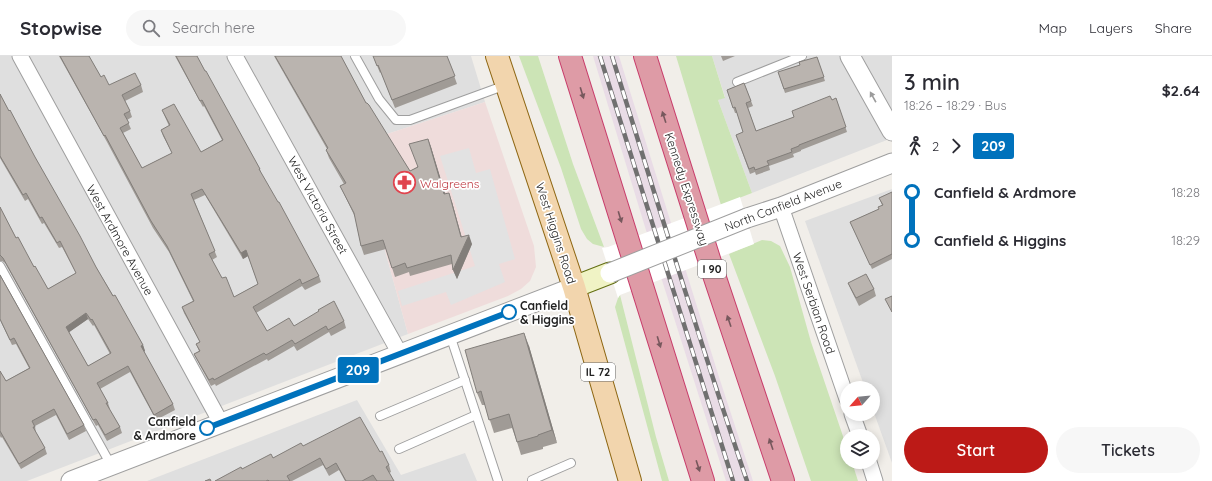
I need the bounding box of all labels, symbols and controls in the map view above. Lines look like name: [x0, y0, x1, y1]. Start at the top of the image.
search box: [126, 10, 406, 46]
text: Stopwise: [20, 16, 102, 40]
icon: search: [140, 17, 162, 39]
text: Search here: [172, 18, 255, 37]
text: Map: [1038, 19, 1067, 37]
text: Layers: [1089, 19, 1133, 37]
text: Share: [1155, 19, 1192, 37]
text: 3 min: [904, 68, 960, 96]
text: $2.64: [1162, 81, 1200, 100]
one-way arrow: [579, 88, 585, 100]
one-way arrow: [870, 91, 876, 102]
text: 18:26 – 18:29 · Bus: [904, 97, 1007, 113]
one-way arrow: [661, 111, 667, 123]
street label: Kennedy Expressway: [662, 131, 712, 247]
icon: walk: [904, 135, 926, 157]
icon: forward: [945, 135, 967, 157]
text: 209: [981, 137, 1006, 155]
text: 2: [932, 138, 939, 154]
street label: West Victoria Street: [285, 153, 351, 257]
pharmacy icon: Walgreens: [392, 170, 418, 196]
place label: Walgreens: [420, 176, 480, 191]
street label: North Canfield Avenue: [722, 176, 844, 234]
street label: West Higgins Road: [533, 180, 579, 286]
street label: West Ardmore Avenue: [83, 182, 157, 298]
text: Canfield & Ardmore: [934, 183, 1076, 202]
text: 18:28: [1172, 184, 1200, 200]
one-way arrow: [617, 212, 623, 224]
text: Canfield & Higgins: [934, 231, 1066, 250]
text: 18:29: [1171, 232, 1200, 248]
street label: West Serbian Road: [790, 250, 838, 356]
road number: I 90: [698, 260, 726, 278]
place label: Canfield & Higgins: [520, 298, 575, 327]
marker: Canfield & Higgins: [501, 304, 517, 320]
one-way arrow: [726, 314, 732, 326]
one-way arrow: [656, 336, 662, 348]
line badge: 209: [335, 357, 381, 383]
text: 209: [346, 361, 370, 379]
road number: IL 72: [581, 363, 615, 381]
north arrow: [840, 381, 880, 421]
map controls: [840, 381, 880, 469]
place label: Canfield & Ardmore: [133, 414, 196, 443]
marker: Canfield & Ardmore: [199, 420, 215, 436]
button: Start: [904, 427, 1048, 473]
button: Tickets: [1056, 427, 1200, 473]
button: layers: [840, 429, 880, 469]
one-way arrow: [767, 438, 773, 450]
one-way arrow: [695, 460, 701, 472]

